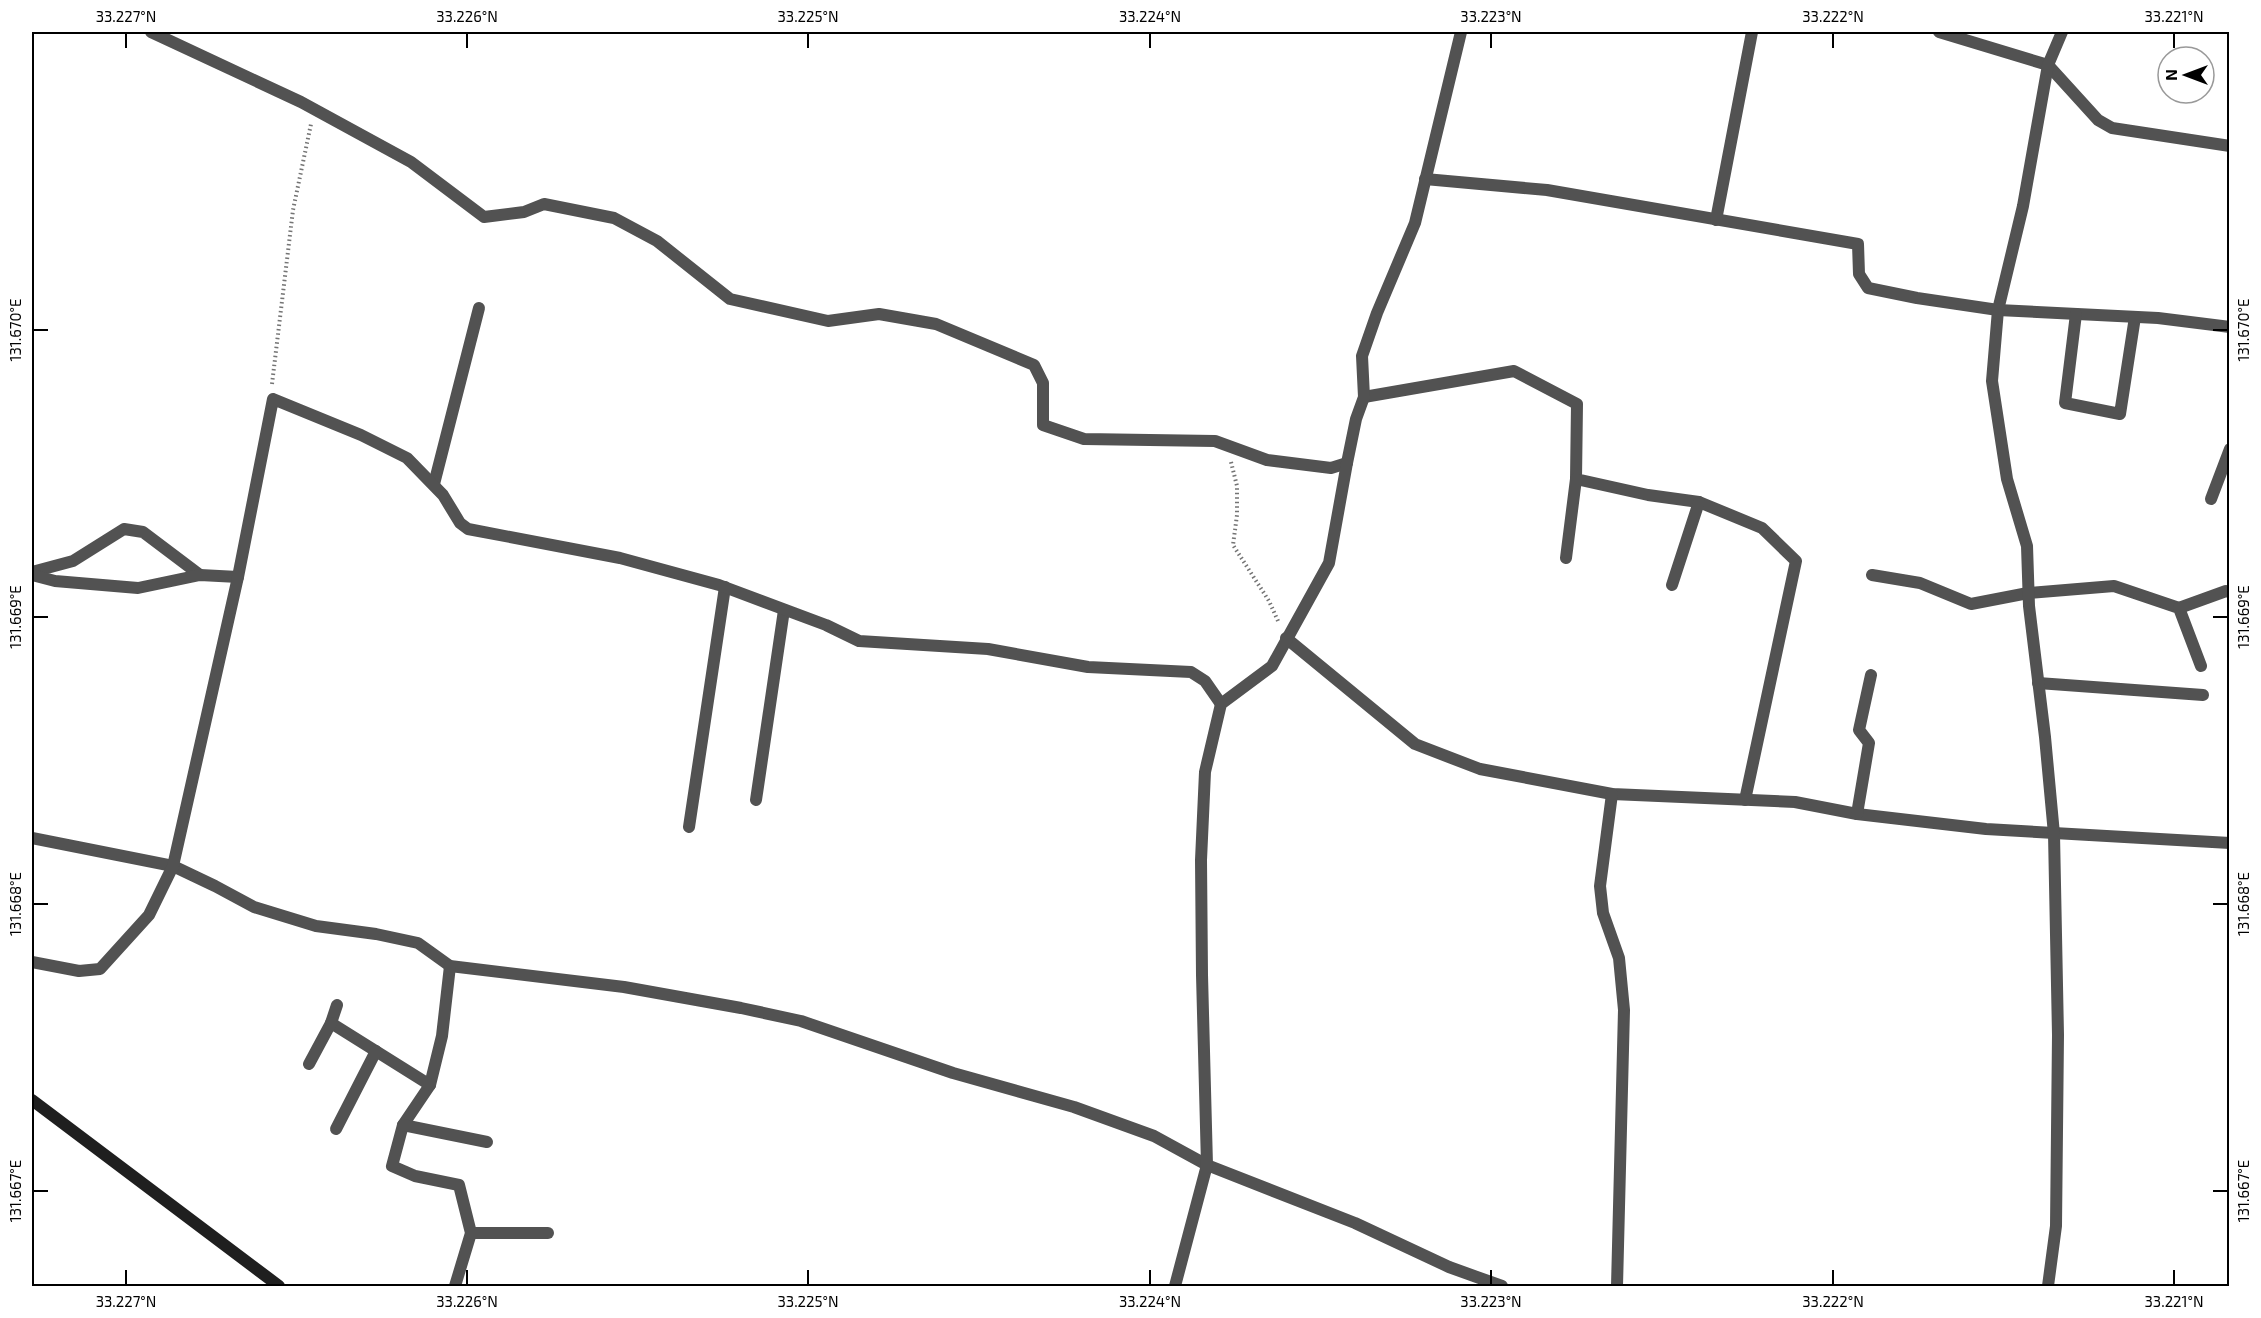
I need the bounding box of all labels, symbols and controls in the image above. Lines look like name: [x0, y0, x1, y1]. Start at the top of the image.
text: 33.227°N: [96, 7, 156, 25]
text: 33.226°N: [436, 7, 498, 25]
text: 33.225°N: [777, 7, 839, 25]
text: 33.224°N: [1119, 7, 1181, 25]
text: 33.223°N: [1460, 7, 1522, 25]
text: 33.222°N: [1802, 7, 1864, 25]
text: 33.221°N: [2145, 7, 2203, 25]
north arrow: [2156, 45, 2216, 105]
text: N: [2161, 69, 2180, 81]
text: 131.670°E: [6, 299, 24, 361]
text: 131.670°E: [2234, 299, 2252, 361]
text: 131.669°E: [6, 585, 24, 649]
text: 131.669°E: [2234, 585, 2252, 649]
text: 131.668°E: [6, 872, 24, 936]
text: 131.668°E: [2234, 872, 2252, 936]
text: 131.667°E: [6, 1160, 24, 1222]
text: 131.667°E: [2234, 1160, 2252, 1222]
text: 33.227°N: [96, 1292, 156, 1310]
text: 33.226°N: [436, 1292, 498, 1310]
text: 33.225°N: [777, 1292, 839, 1310]
text: 33.224°N: [1119, 1292, 1181, 1310]
text: 33.223°N: [1460, 1292, 1522, 1310]
text: 33.222°N: [1802, 1292, 1864, 1310]
text: 33.221°N: [2145, 1292, 2203, 1310]

